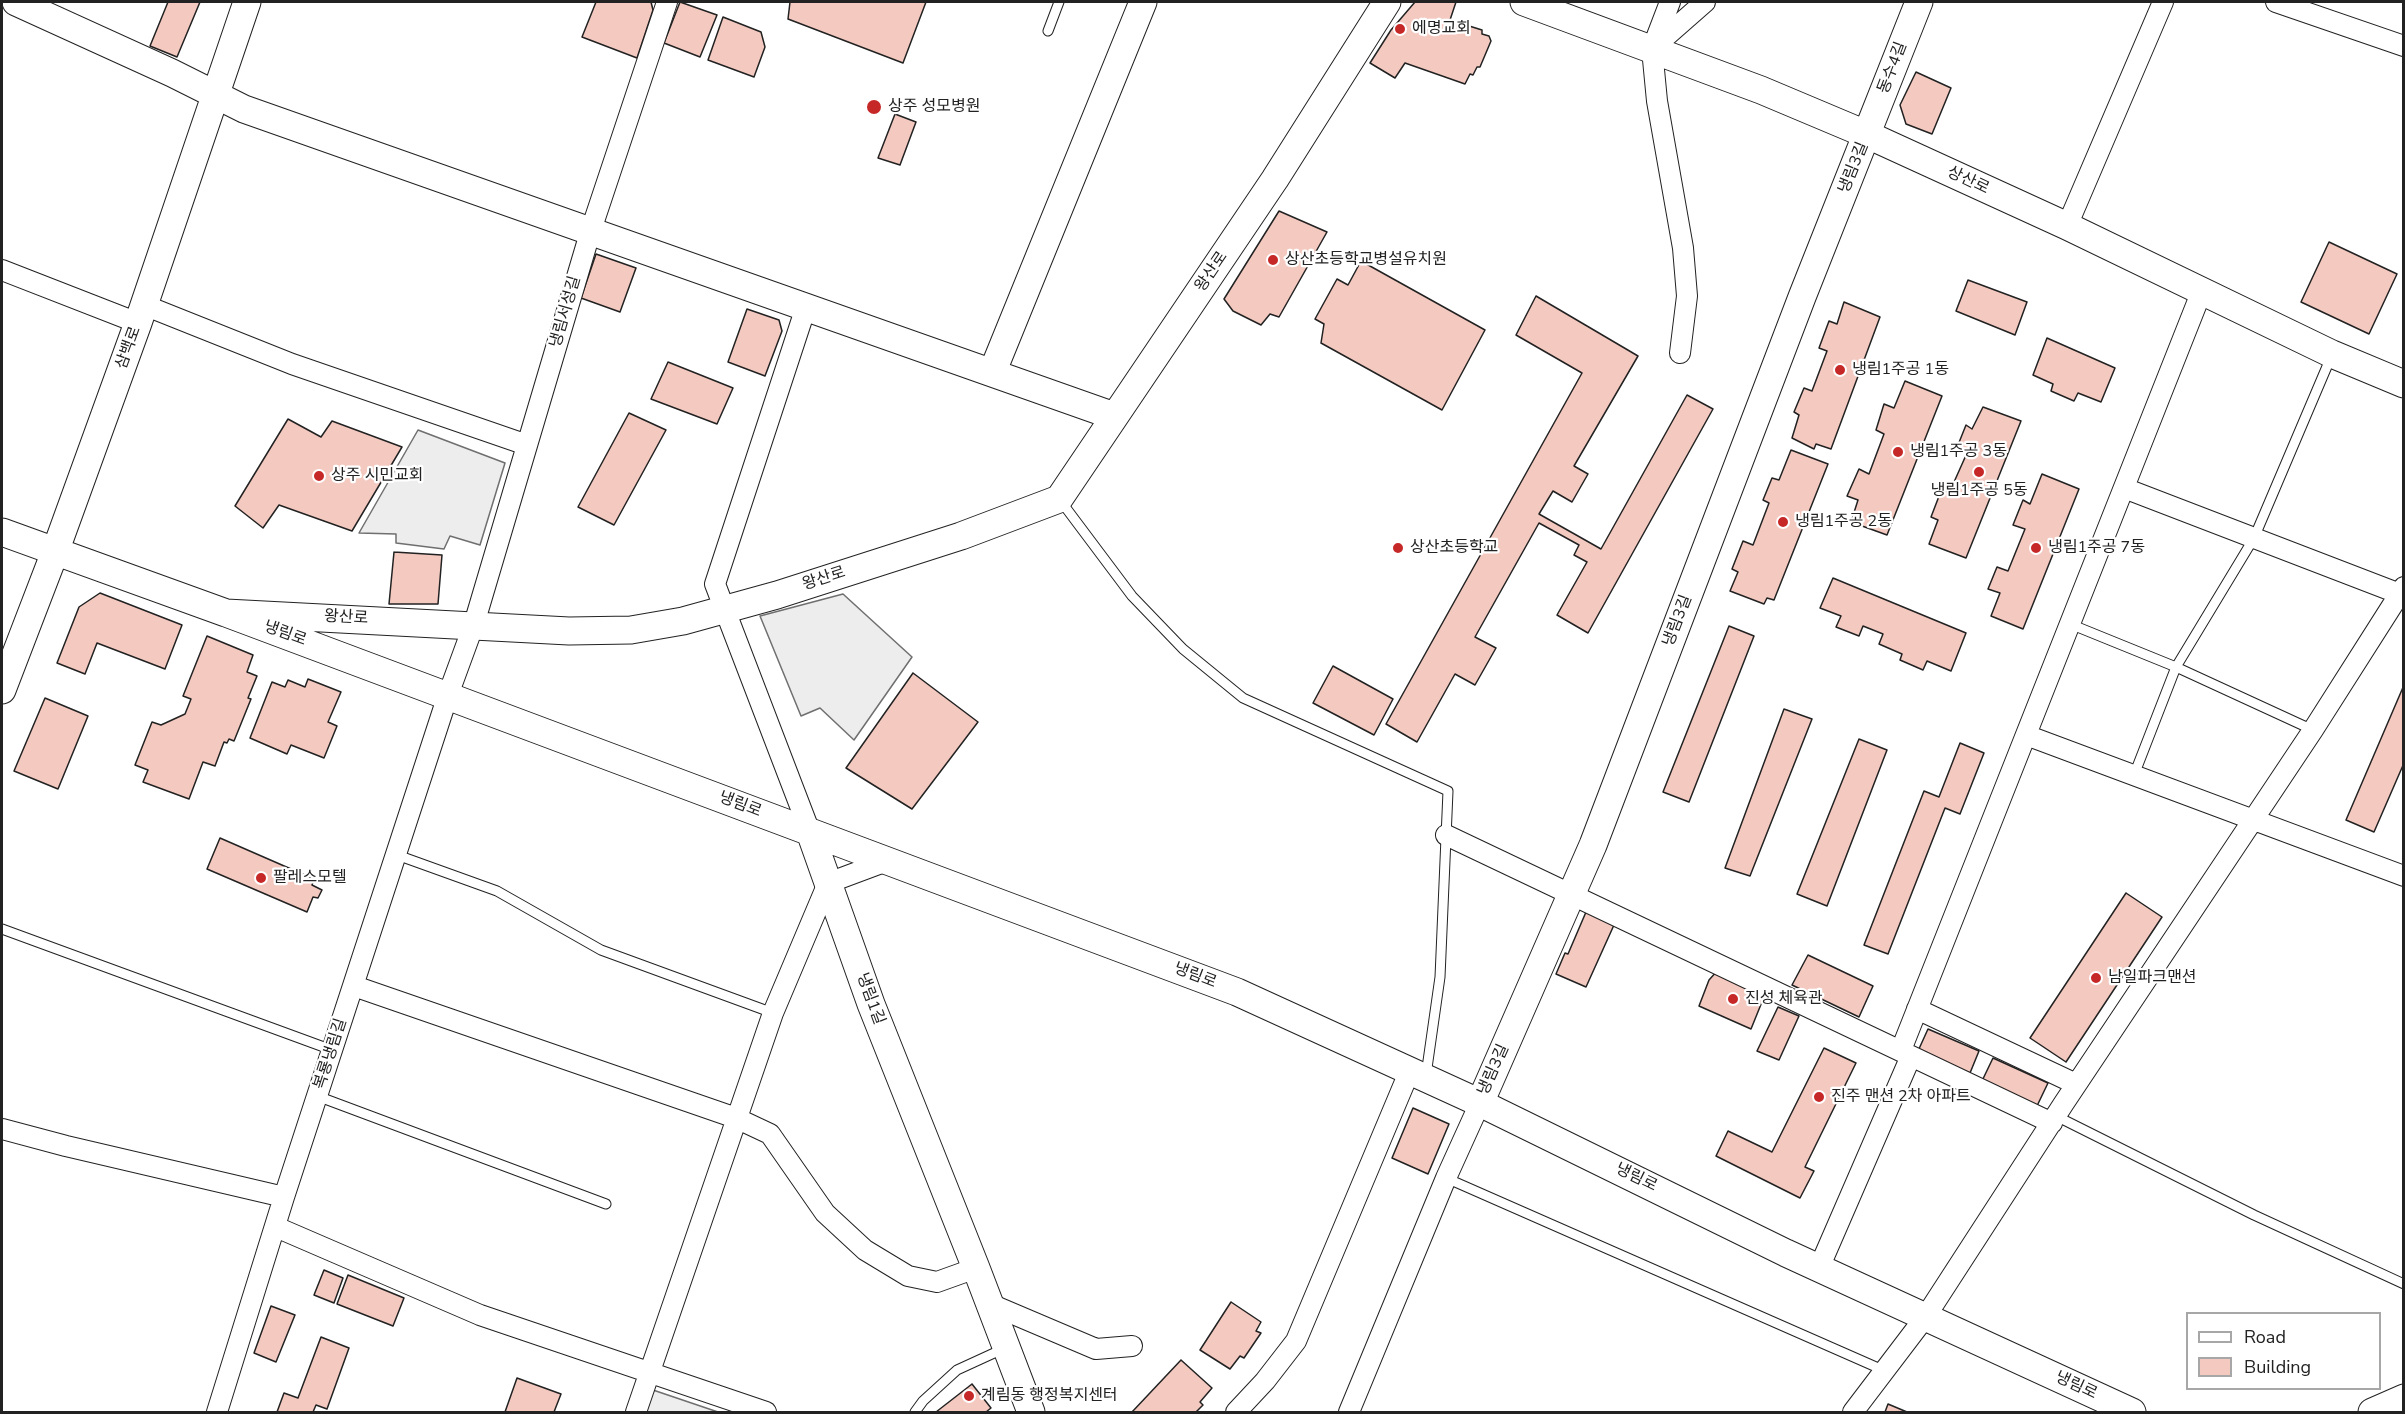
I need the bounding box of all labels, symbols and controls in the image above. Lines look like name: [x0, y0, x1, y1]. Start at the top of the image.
place label: 에명교회: [1412, 19, 1471, 39]
marker: 에명교회: [1393, 22, 1407, 36]
street label: 동수4길: [1874, 39, 1912, 97]
place label: 상주 성모병원: [888, 97, 980, 117]
marker: 상주 성모병원: [865, 98, 883, 116]
street label: 냉림3길: [1835, 139, 1873, 197]
street label: 상산로: [1944, 163, 1992, 199]
street label: 왕산로: [1192, 248, 1232, 296]
place label: 상산초등학교병설유치원: [1285, 250, 1447, 270]
marker: 상산초등학교병설유치원: [1266, 253, 1280, 267]
street label: 냉림서성길: [547, 274, 585, 350]
street label: 삼백로: [112, 324, 146, 372]
place label: 냉림1주공 1동: [1852, 360, 1949, 380]
marker: 냉림1주공 1동: [1833, 363, 1847, 377]
place label: 냉림1주공 3동: [1910, 442, 2007, 462]
marker: 냉림1주공 3동: [1891, 445, 1905, 459]
marker: 냉림1주공 5동: [1972, 465, 1986, 479]
place label: 상주 시민교회: [331, 466, 423, 486]
marker: 상주 시민교회: [312, 469, 326, 483]
place label: 냉림1주공 5동: [1931, 481, 2027, 501]
place label: 냉림1주공 2동: [1795, 512, 1892, 532]
marker: 냉림1주공 2동: [1776, 515, 1790, 529]
place label: 상산초등학교: [1410, 538, 1498, 558]
place label: 냉림1주공 7동: [2048, 538, 2145, 558]
marker: 상산초등학교: [1391, 541, 1405, 555]
marker: 냉림1주공 7동: [2029, 541, 2043, 555]
street label: 왕산로: [800, 563, 848, 595]
street label: 냉림3길: [1659, 592, 1697, 650]
street label: 왕산로: [323, 607, 369, 629]
street label: 냉림로: [261, 617, 309, 651]
street label: 냉림로: [716, 788, 764, 822]
place label: 팔레스모텔: [273, 868, 347, 888]
marker: 팔레스모텔: [254, 871, 268, 885]
street label: 냉림로: [1171, 959, 1219, 993]
place label: 남일파크맨션: [2108, 968, 2196, 988]
street label: 냉림1길: [852, 970, 888, 1028]
marker: 남일파크맨션: [2089, 971, 2103, 985]
place label: 진성 체육관: [1745, 989, 1823, 1009]
marker: 진성 체육관: [1726, 992, 1740, 1006]
street label: 복룡냉림길: [310, 1016, 352, 1092]
street label: 냉림3길: [1474, 1042, 1514, 1098]
place label: 진주 맨션 2차 아파트: [1831, 1087, 1971, 1107]
marker: 진주 맨션 2차 아파트: [1812, 1090, 1826, 1104]
street label: 냉림로: [1612, 1160, 1660, 1196]
legend: [2186, 1312, 2381, 1390]
text: Road: [2244, 1325, 2286, 1349]
text: Building: [2244, 1355, 2311, 1379]
street label: 냉림로: [2052, 1368, 2100, 1404]
place label: 계림동 행정복지센터: [981, 1386, 1118, 1406]
marker: 계림동 행정복지센터: [962, 1389, 976, 1403]

